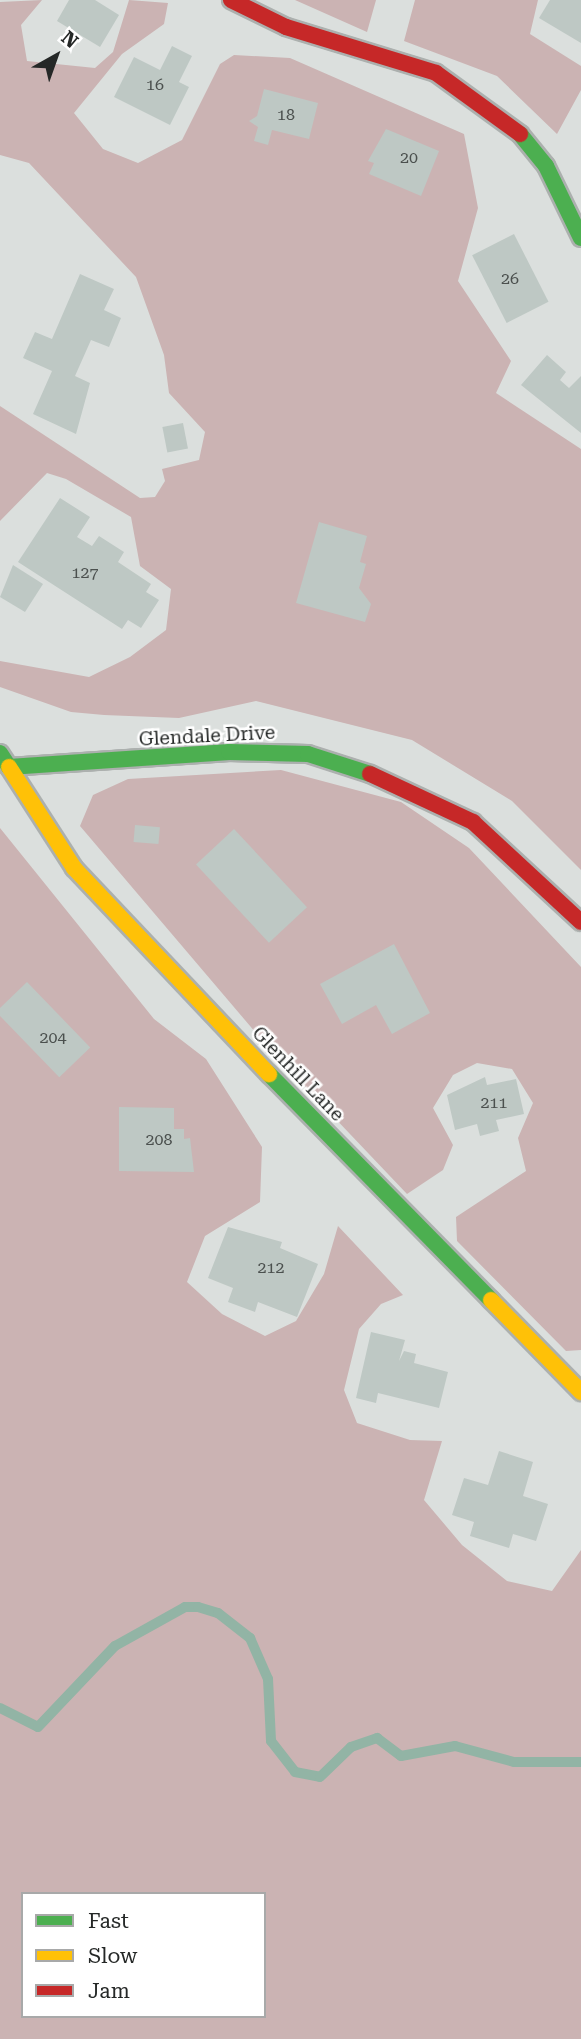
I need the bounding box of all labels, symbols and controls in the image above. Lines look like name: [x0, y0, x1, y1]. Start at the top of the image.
north arrow: [21, 21, 91, 91]
text: N: [57, 26, 83, 53]
house number: 16: [146, 75, 164, 95]
house number: 18: [277, 105, 295, 125]
house number: 20: [400, 148, 418, 168]
house number: 26: [501, 269, 519, 289]
house number: 127: [72, 563, 98, 583]
street label: Glendale Drive: [138, 721, 276, 751]
street label: Glenhill Lane: [247, 1022, 349, 1126]
house number: 204: [40, 1028, 66, 1048]
house number: 211: [481, 1093, 507, 1113]
house number: 208: [146, 1130, 172, 1150]
house number: 212: [258, 1258, 284, 1278]
legend: [21, 1892, 266, 2018]
text: Fast: [88, 1909, 129, 1933]
text: Slow: [88, 1944, 137, 1968]
text: Jam: [88, 1979, 130, 2003]

